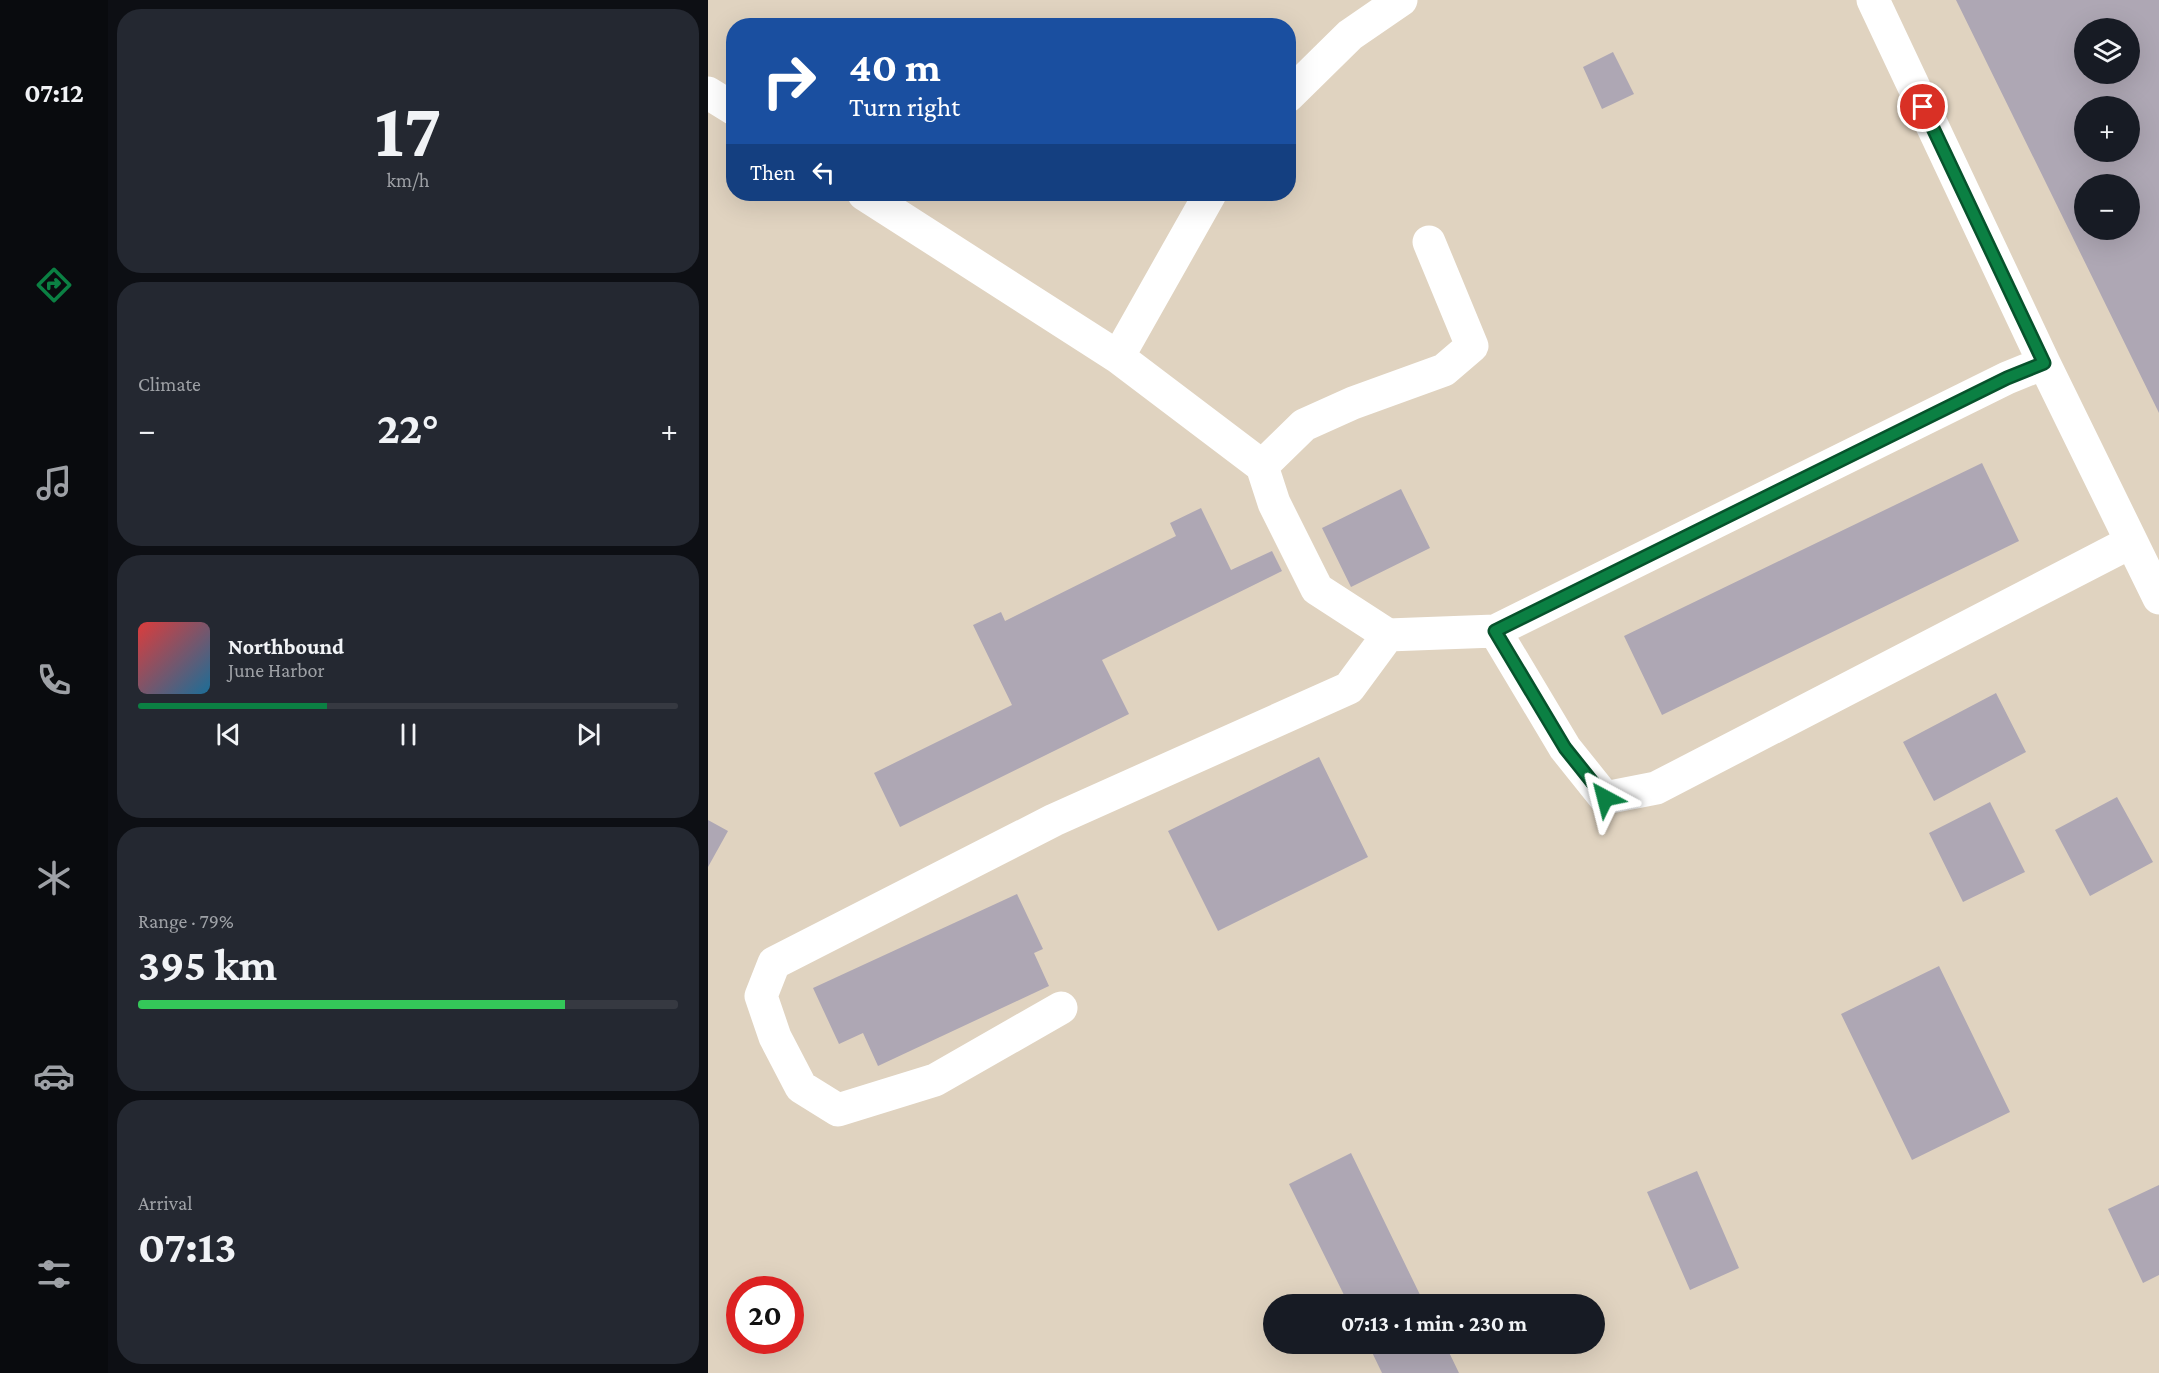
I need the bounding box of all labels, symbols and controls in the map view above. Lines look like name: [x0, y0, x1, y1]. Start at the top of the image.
map controls: [2074, 18, 2140, 240]
button: layers: [2074, 18, 2140, 84]
icon: right: [750, 42, 828, 120]
text: 40 m: [849, 43, 941, 90]
text: 07:12: [24, 78, 84, 108]
pin: [1897, 81, 1948, 132]
text: 17: [375, 86, 441, 173]
icon: arrive: [1906, 90, 1939, 123]
text: Turn right: [849, 92, 960, 122]
button: +: [2074, 96, 2140, 162]
icon: left: [807, 156, 840, 189]
text: Then: [750, 160, 795, 185]
text: km/h: [386, 169, 430, 191]
button: −: [2074, 174, 2140, 240]
icon: directions: [33, 264, 75, 306]
text: Climate: [138, 373, 201, 395]
text: 22°: [377, 403, 439, 453]
text: −: [138, 411, 155, 448]
text: +: [661, 411, 678, 448]
icon: music: [33, 462, 75, 504]
text: Northbound: [228, 634, 344, 659]
icon: phone: [33, 659, 75, 701]
text: June Harbor: [228, 659, 325, 681]
icon: previous: [212, 718, 245, 751]
icon: pause: [392, 718, 425, 751]
icon: next: [572, 718, 605, 751]
position arrow: [1573, 766, 1637, 830]
icon: climate: [33, 857, 75, 899]
text: Range · 79%: [138, 910, 234, 932]
text: 395 km: [138, 940, 277, 990]
icon: car: [33, 1055, 75, 1097]
text: Arrival: [138, 1192, 192, 1214]
text: 07:13: [138, 1222, 237, 1272]
icon: filters: [33, 1253, 75, 1295]
speed limit sign: 20: [726, 1276, 804, 1354]
text: 07:13 · 1 min · 230 m: [1341, 1311, 1527, 1336]

